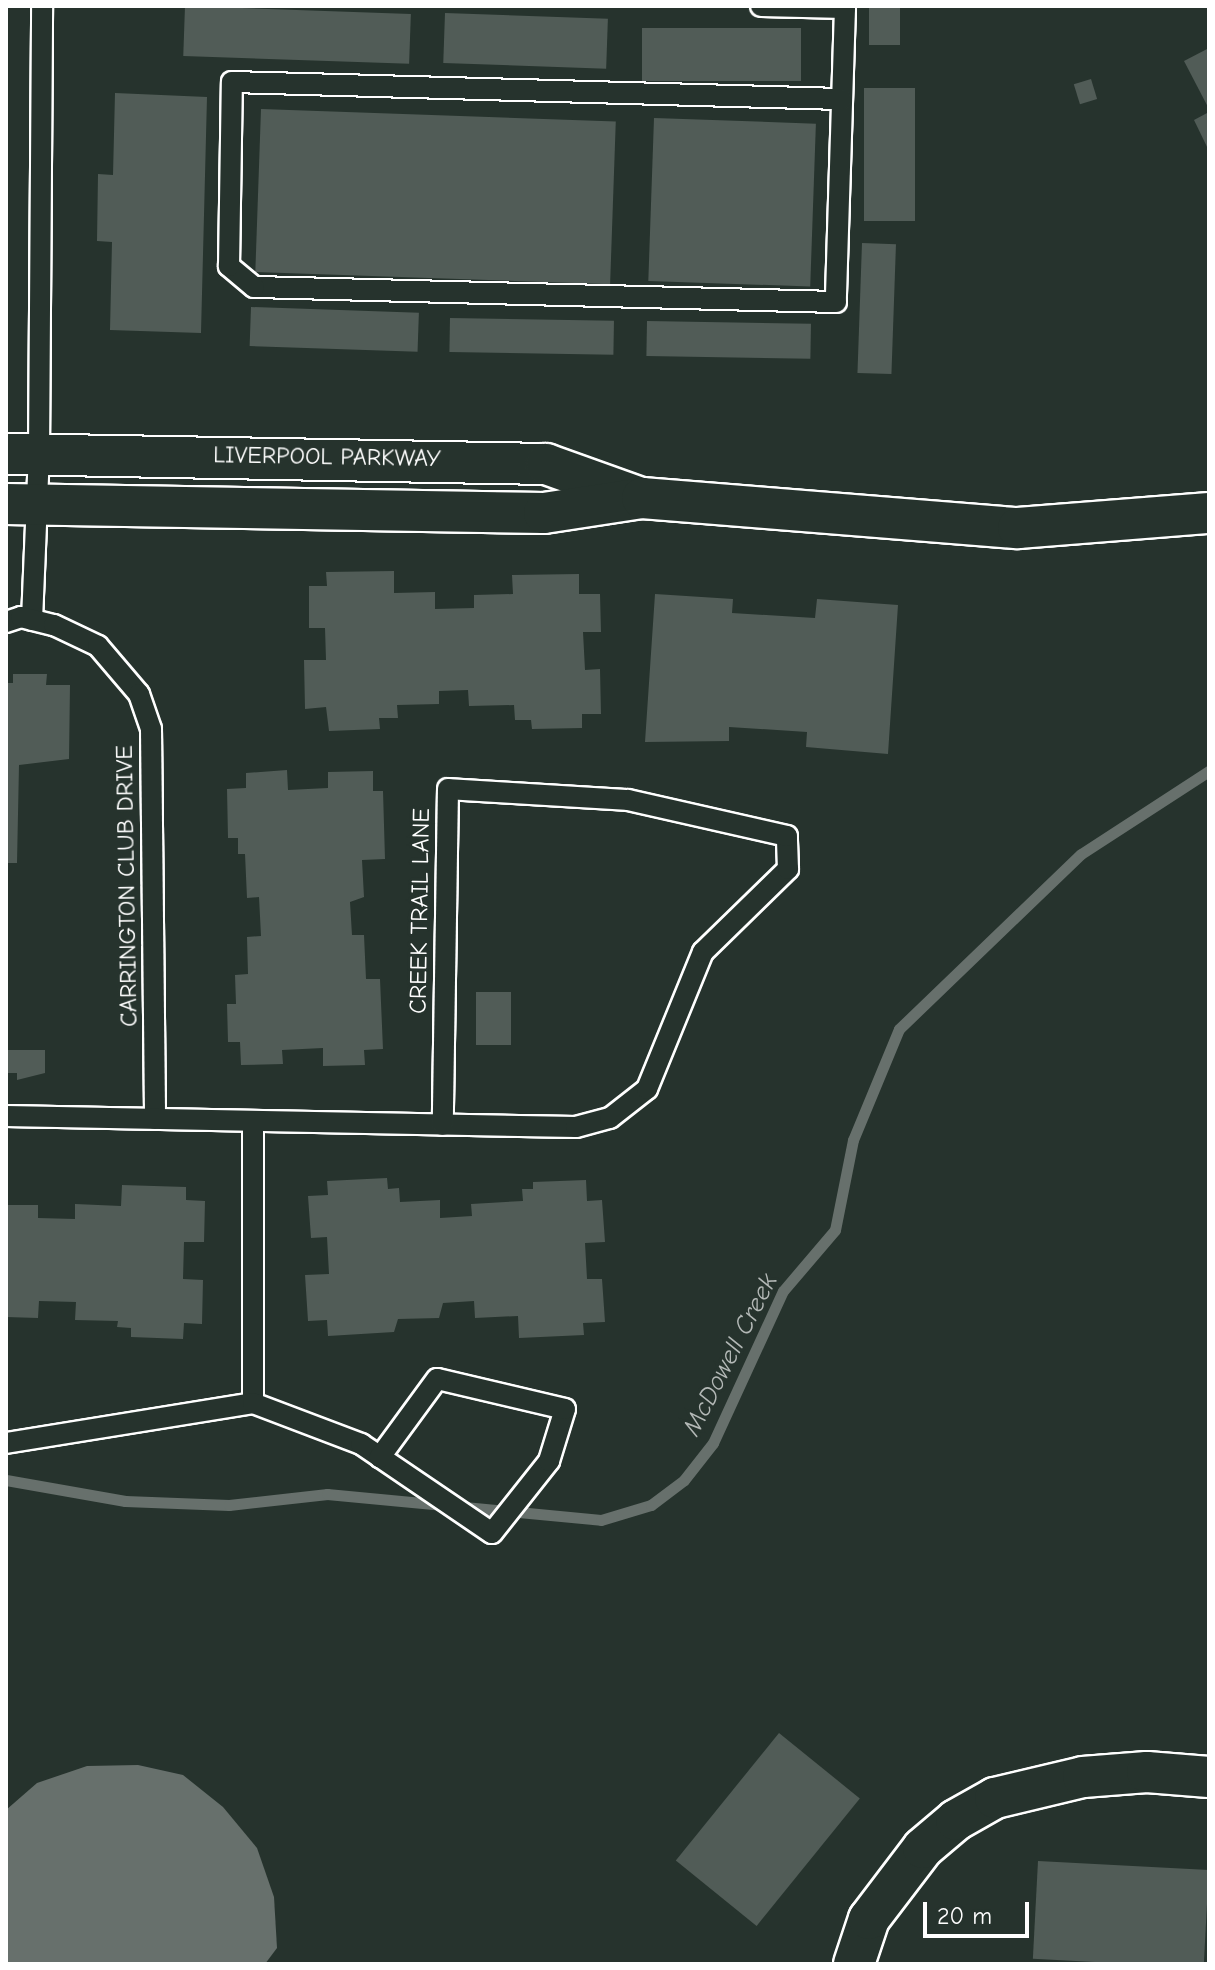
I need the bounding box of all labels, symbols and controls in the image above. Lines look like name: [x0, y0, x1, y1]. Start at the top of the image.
street label: LIVERPOOL PARKWAY: [213, 441, 441, 473]
street label: CARRINGTON CLUB DRIVE: [110, 745, 144, 1027]
street label: CREEK TRAIL LANE: [404, 808, 436, 1014]
water label: McDowell Creek: [677, 1269, 785, 1441]
scale bar: [927, 1886, 1033, 1936]
text: 20 m: [937, 1902, 992, 1930]

